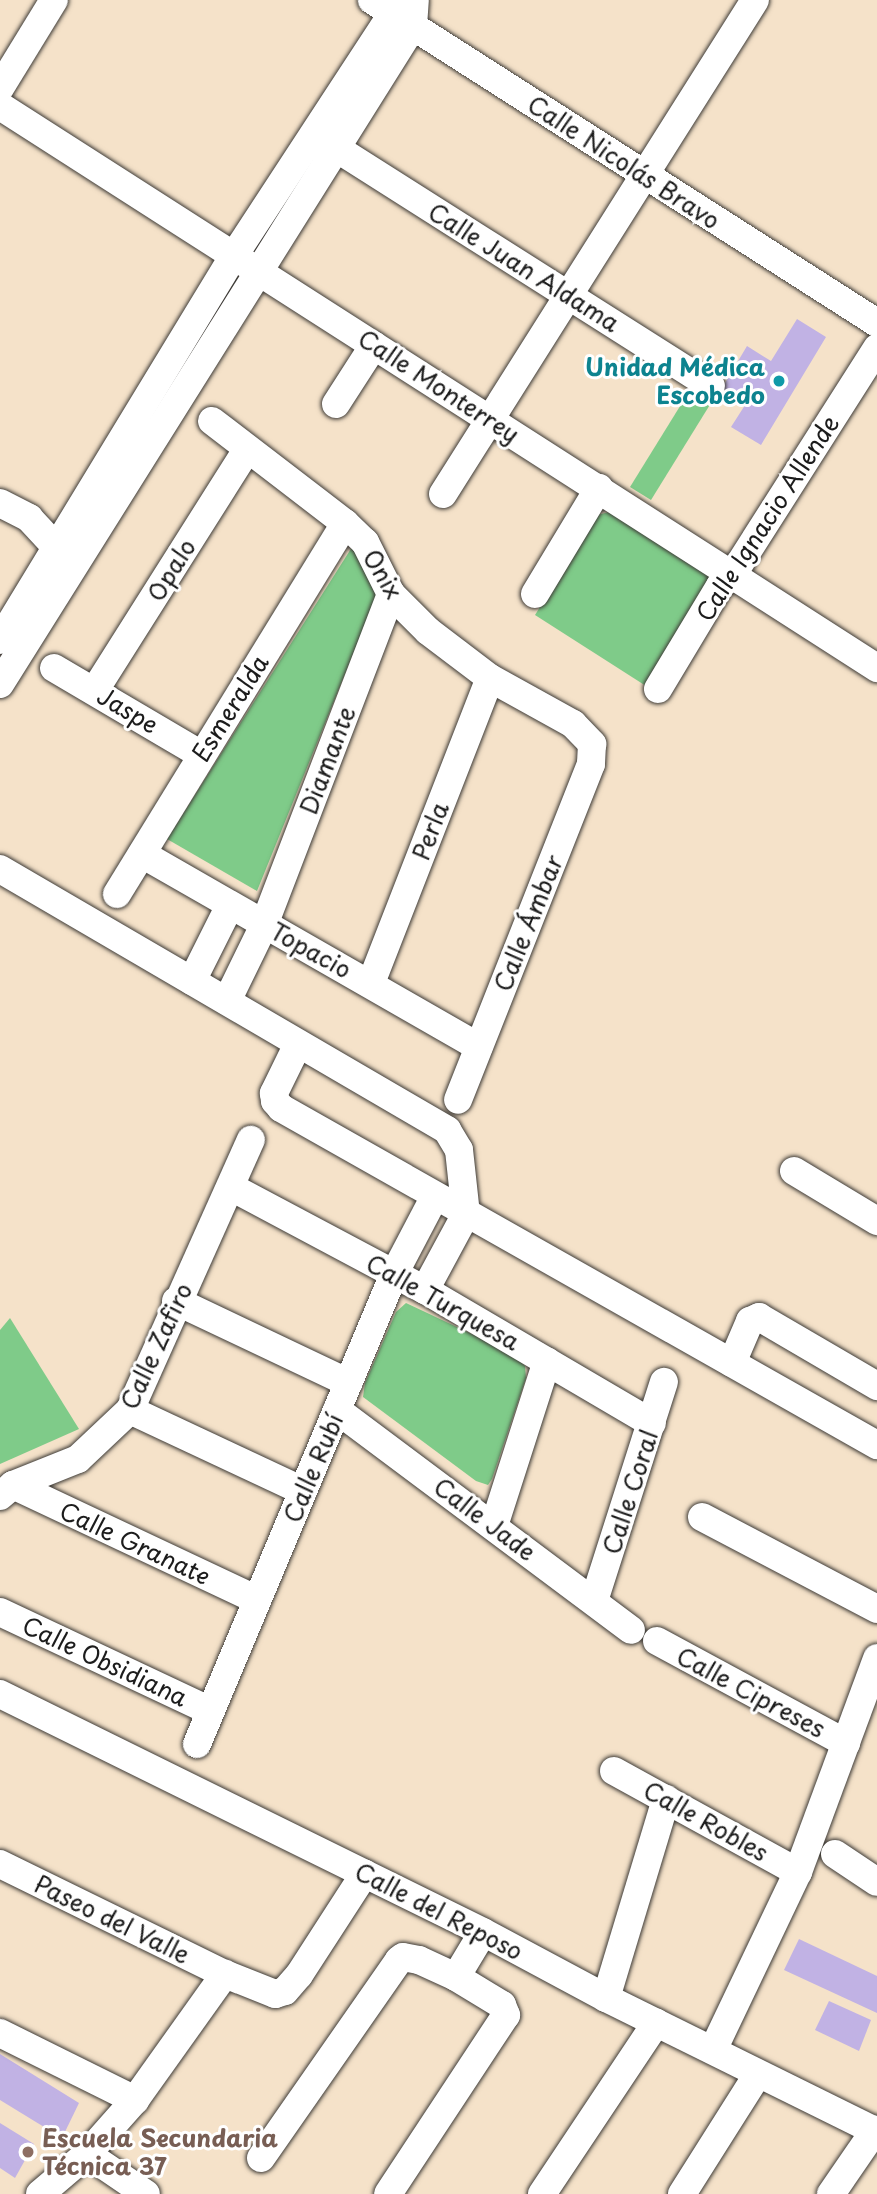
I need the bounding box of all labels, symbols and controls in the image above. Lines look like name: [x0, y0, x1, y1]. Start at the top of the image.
street label: Calle Nicolás Bravo: [521, 88, 727, 236]
street label: Calle Juan Aldama: [422, 196, 626, 338]
street label: Calle Monterrey: [353, 323, 525, 449]
place label: Unidad Médica Escobedo: [583, 353, 765, 409]
marker: Unidad Médica Escobedo: [771, 373, 787, 389]
street label: Calle Ignacio Allende: [689, 409, 845, 627]
street label: Opalo: [141, 533, 201, 607]
street label: Onix: [357, 544, 409, 604]
street label: Esmeralda: [186, 649, 274, 767]
street label: Jaspe: [92, 681, 164, 739]
street label: Diamante: [293, 702, 361, 818]
street label: Perla: [406, 798, 454, 864]
street label: Calle Ámbar: [488, 850, 568, 996]
street label: Topacio: [266, 916, 356, 984]
street label: Calle Turquesa: [361, 1248, 525, 1356]
street label: Calle Zafiro: [114, 1278, 198, 1414]
street label: Calle Rubí: [277, 1409, 349, 1527]
street label: Calle Coral: [596, 1426, 664, 1558]
street label: Calle Jade: [428, 1471, 542, 1567]
street label: Calle Granate: [55, 1495, 215, 1591]
street label: Calle Obsidiana: [17, 1610, 193, 1712]
street label: Calle Cipreses: [671, 1640, 831, 1744]
street label: Calle Robles: [638, 1775, 774, 1867]
street label: Calle del Reposo: [349, 1856, 529, 1966]
street label: Paseo del Valle: [30, 1869, 194, 1969]
place label: Escuela Secundaria Técnica 37: [42, 2124, 281, 2180]
marker: Escuela Secundaria Técnica 37: [20, 2144, 36, 2160]

